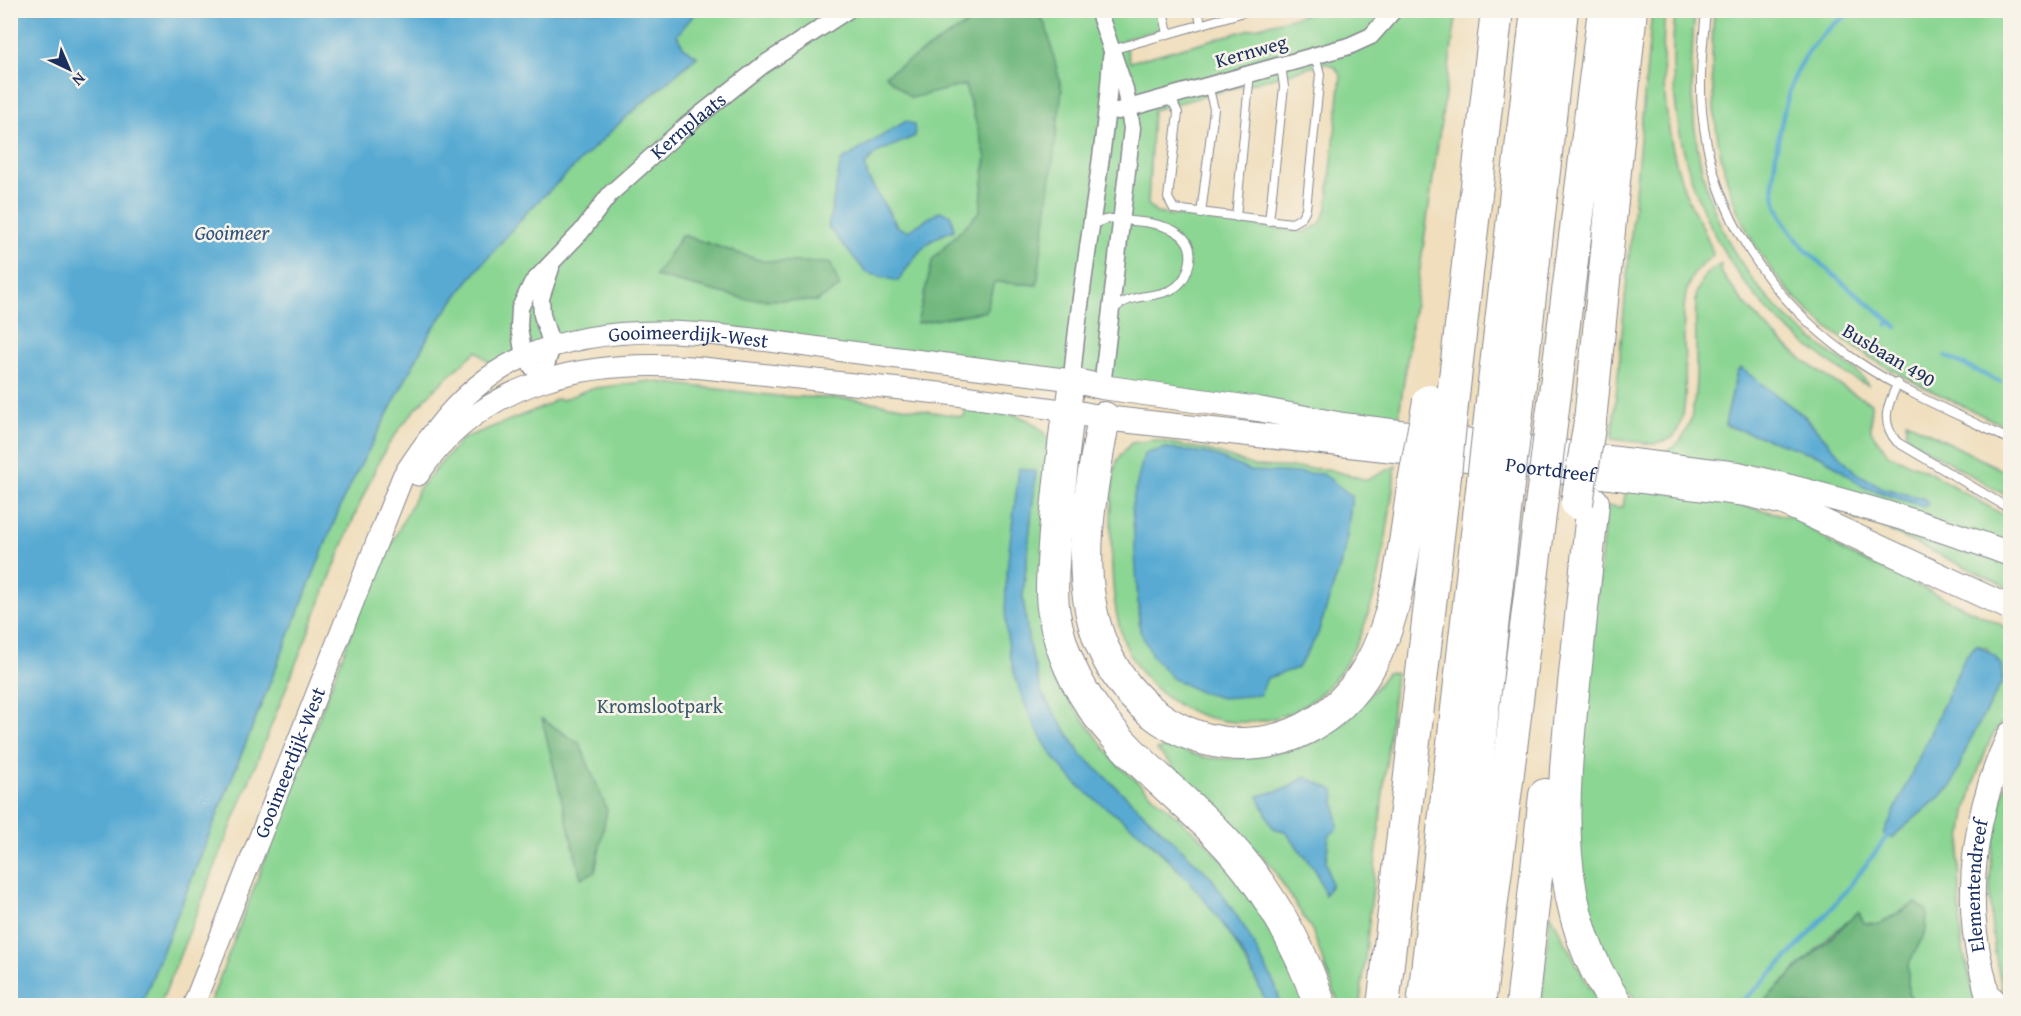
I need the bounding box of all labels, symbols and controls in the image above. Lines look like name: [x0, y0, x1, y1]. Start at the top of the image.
street label: Kernweg: [1211, 26, 1290, 75]
north arrow: [39, 39, 99, 99]
text: N: [67, 67, 92, 92]
street label: Kernplaats: [643, 85, 732, 165]
water label: Gooimeer: [195, 217, 271, 248]
street label: Busbaan 490: [1837, 315, 1941, 394]
street label: Gooimeerdijk-West: [607, 317, 770, 355]
street label: Poortdreef: [1504, 449, 1600, 489]
street label: Gooimeerdijk-West: [246, 682, 332, 842]
park label: Kromslootpark: [597, 691, 724, 720]
street label: Elementendreef: [1958, 814, 1995, 955]

